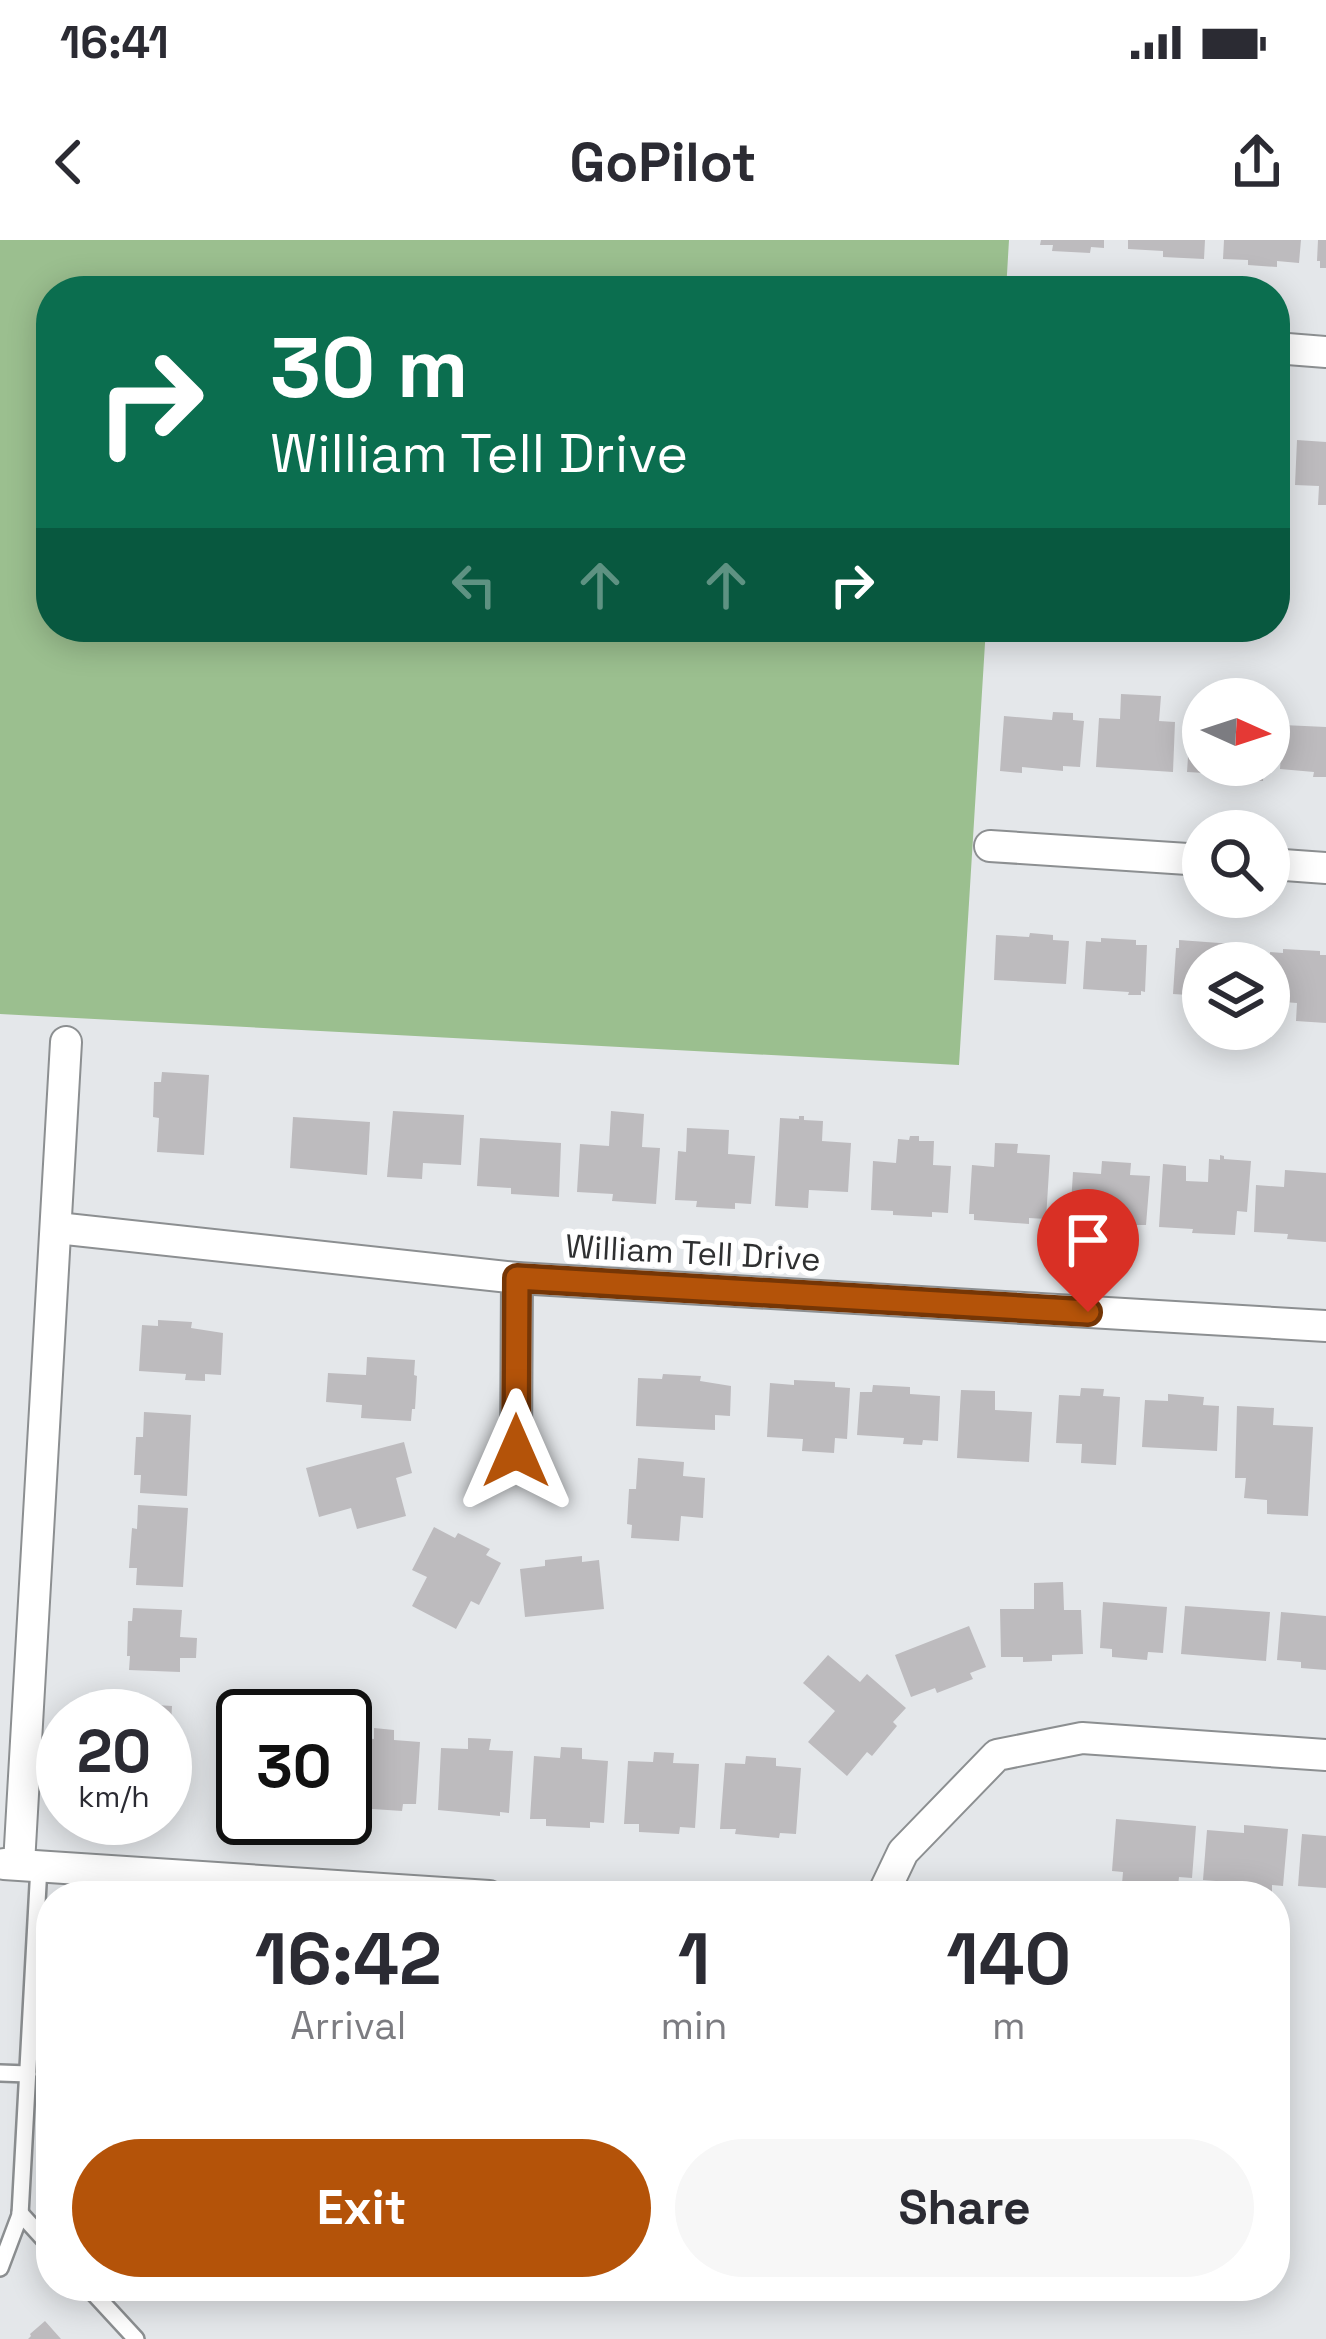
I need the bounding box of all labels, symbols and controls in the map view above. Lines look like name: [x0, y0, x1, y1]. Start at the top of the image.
text: 16:41: [60, 14, 169, 71]
text: GoPilot: [570, 128, 756, 197]
icon: back: [36, 129, 102, 195]
icon: share: [1224, 129, 1290, 195]
text: 30 m: [270, 314, 469, 422]
icon: right: [72, 324, 228, 480]
text: William Tell Drive: [270, 419, 688, 488]
icon: left: [441, 552, 507, 618]
icon: ahead: [567, 552, 633, 618]
icon: ahead: [693, 552, 759, 618]
icon: right: [819, 552, 885, 618]
north arrow: [1182, 678, 1290, 786]
map controls: [1182, 678, 1290, 1050]
button: search: [1182, 810, 1290, 918]
button: layers: [1182, 942, 1290, 1050]
pin: [1037, 1189, 1139, 1312]
icon: arrive: [1055, 1207, 1121, 1273]
street label: William Tell Drive: [564, 1225, 822, 1281]
position arrow: [453, 1388, 579, 1514]
speed limit sign: 30: [216, 1689, 372, 1845]
text: 20: [77, 1713, 151, 1790]
text: km/h: [78, 1777, 150, 1816]
text: 16:42: [255, 1913, 442, 2005]
text: 1: [678, 1913, 710, 2005]
text: 140: [946, 1913, 1071, 2005]
text: Arrival: [290, 2001, 406, 2050]
text: min: [661, 2001, 728, 2050]
text: m: [992, 2001, 1026, 2050]
button: Exit: [72, 2139, 651, 2277]
button: Share: [675, 2139, 1254, 2277]

